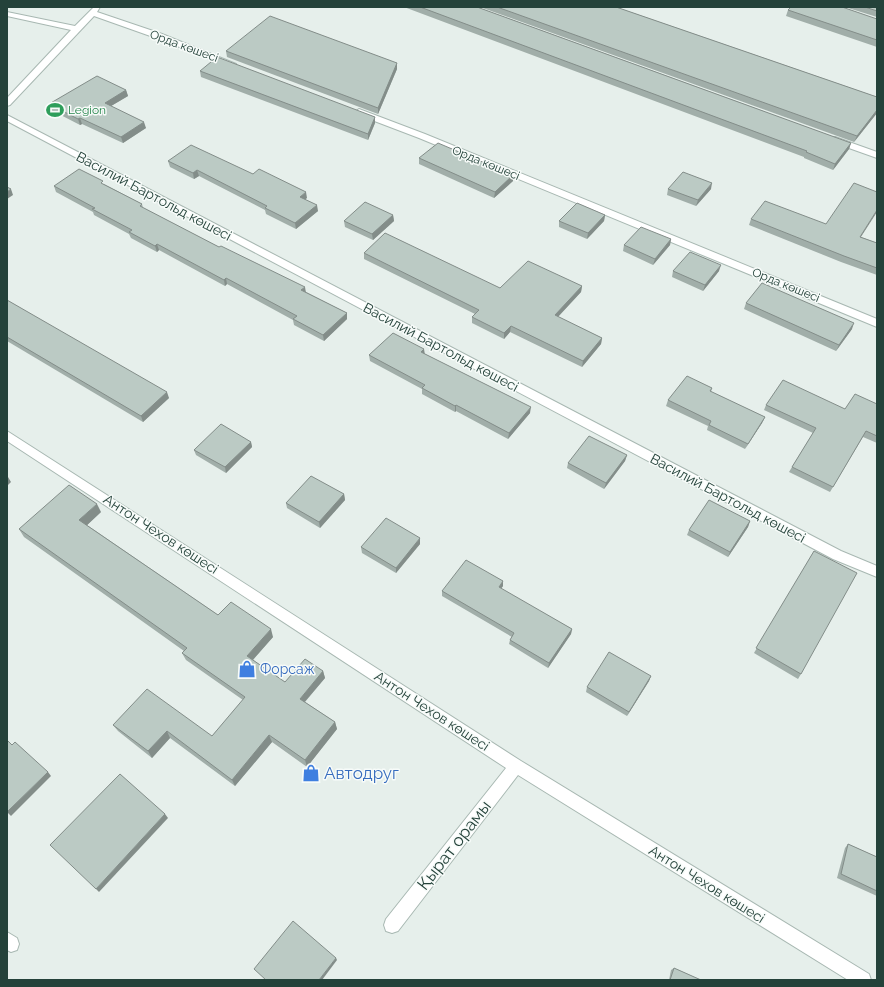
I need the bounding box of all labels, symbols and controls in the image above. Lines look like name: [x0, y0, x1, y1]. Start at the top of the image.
street label: Орда көшесі: [148, 27, 220, 65]
sports icon: Legion: [45, 100, 65, 120]
place label: Legion: [68, 103, 106, 117]
street label: Орда көшесі: [450, 143, 522, 183]
street label: Василий Бартольд көшесі: [74, 148, 234, 244]
street label: Орда көшесі: [750, 265, 822, 305]
street label: Василий Бартольд көшесі: [361, 299, 521, 395]
street label: Василий Бартольд көшесі: [648, 450, 808, 546]
street label: Антон Чехов көшесі: [101, 491, 221, 577]
shop icon: Форсаж: [237, 659, 257, 679]
place label: Форсаж: [260, 661, 315, 677]
street label: Антон Чехов көшесі: [372, 668, 492, 754]
shop icon: Автодруг: [301, 763, 321, 783]
place label: Автодруг: [324, 763, 399, 783]
street label: Қырат орамы: [413, 796, 495, 894]
street label: Антон Чехов көшесі: [646, 842, 768, 926]

